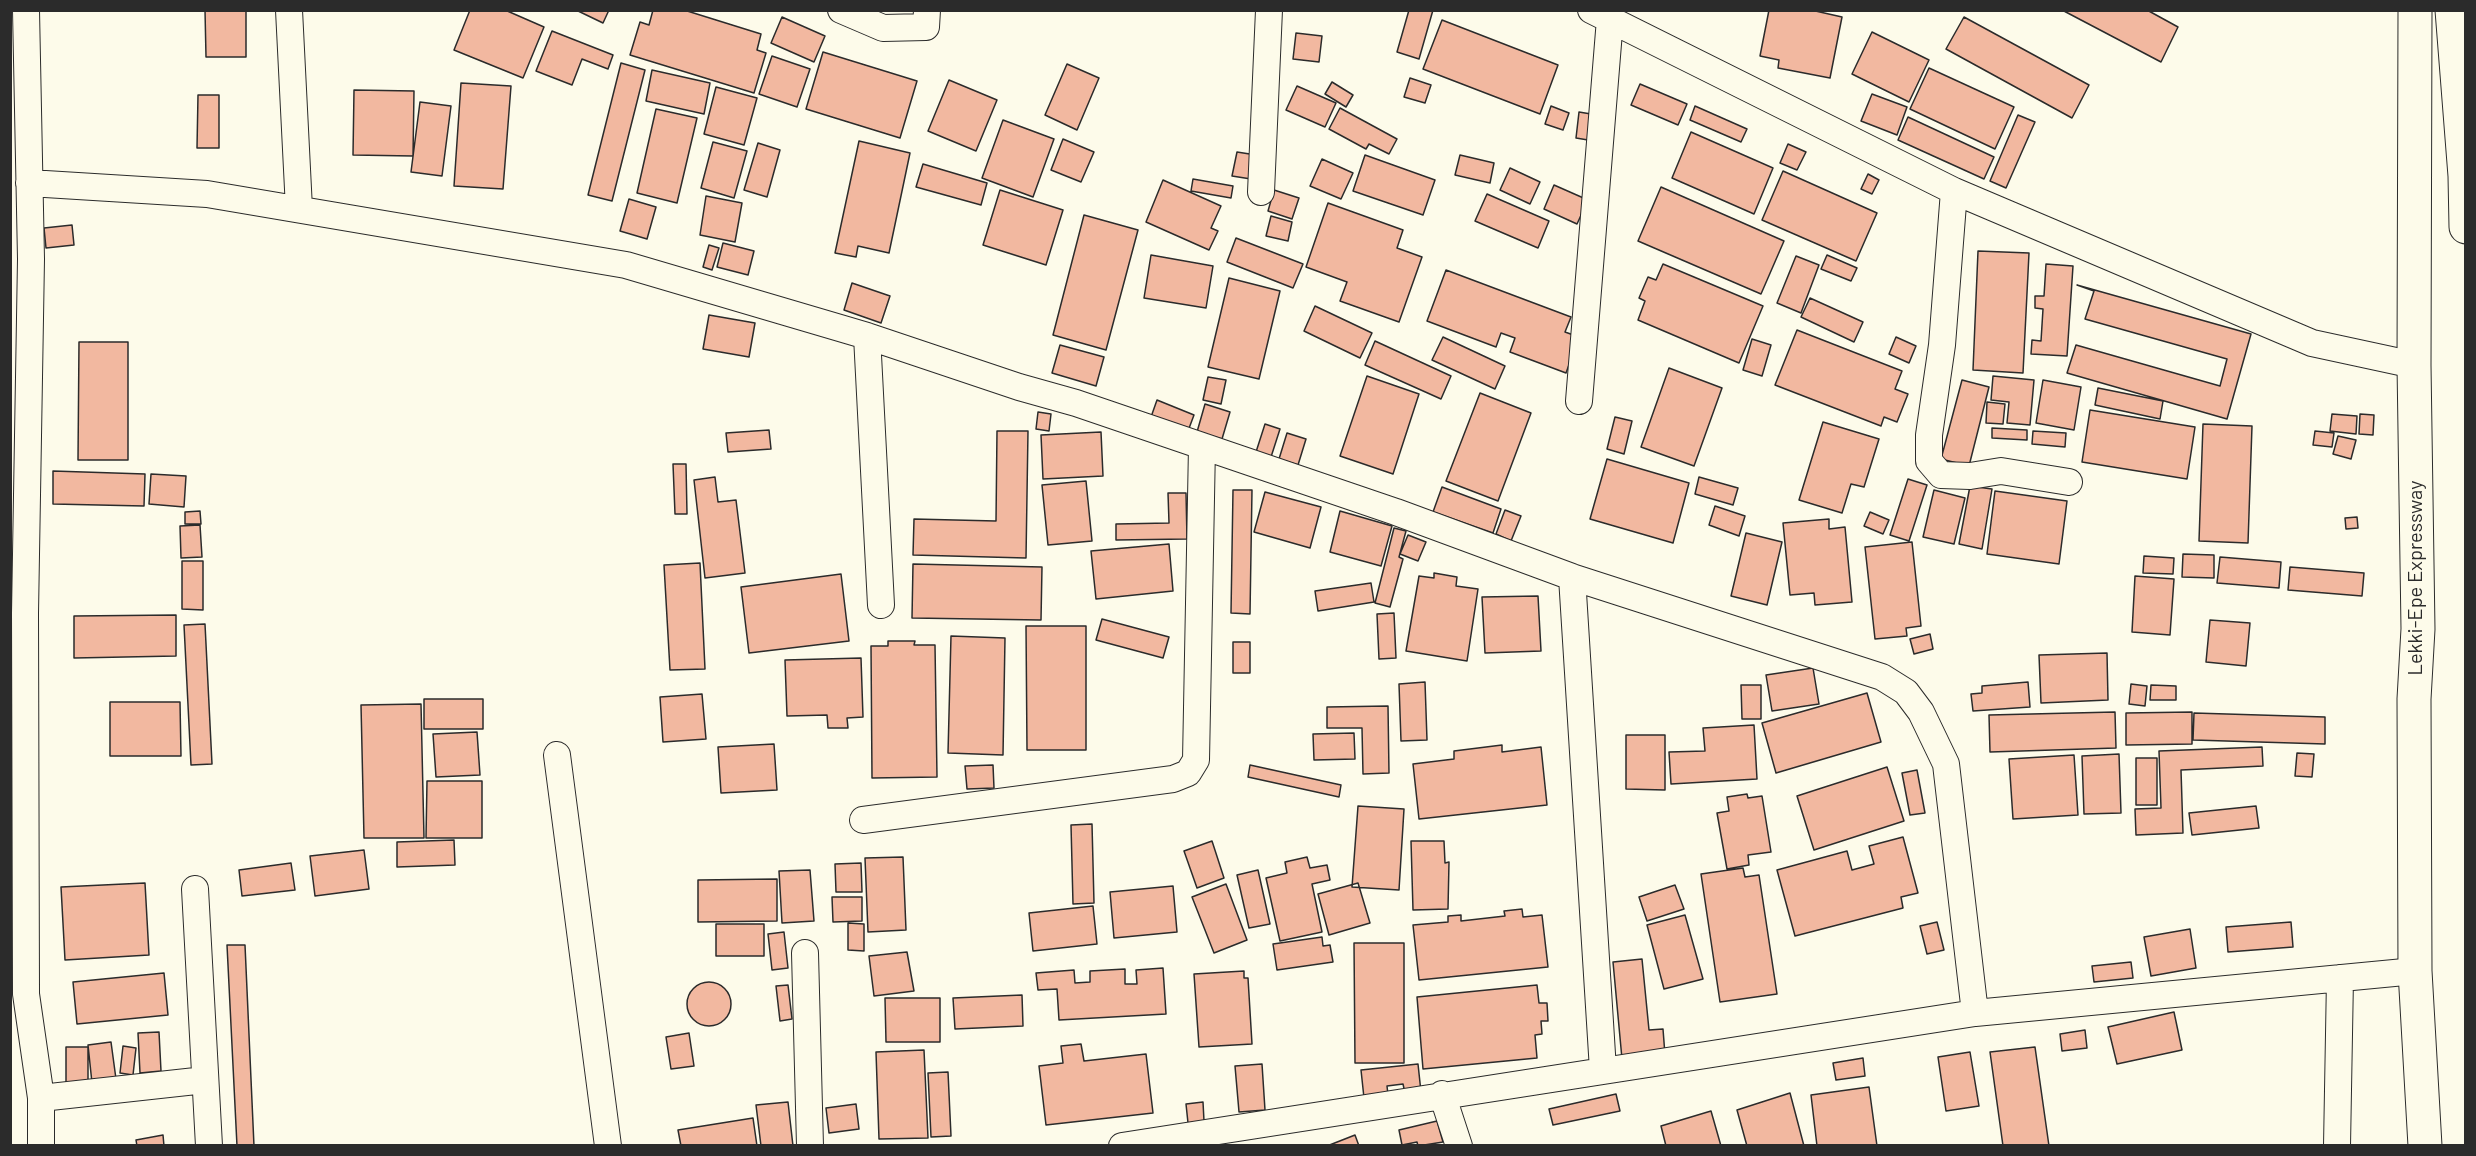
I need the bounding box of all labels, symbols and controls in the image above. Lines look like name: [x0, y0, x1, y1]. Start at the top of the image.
street label: Lekki-Epe Expressway: [2403, 481, 2427, 675]

